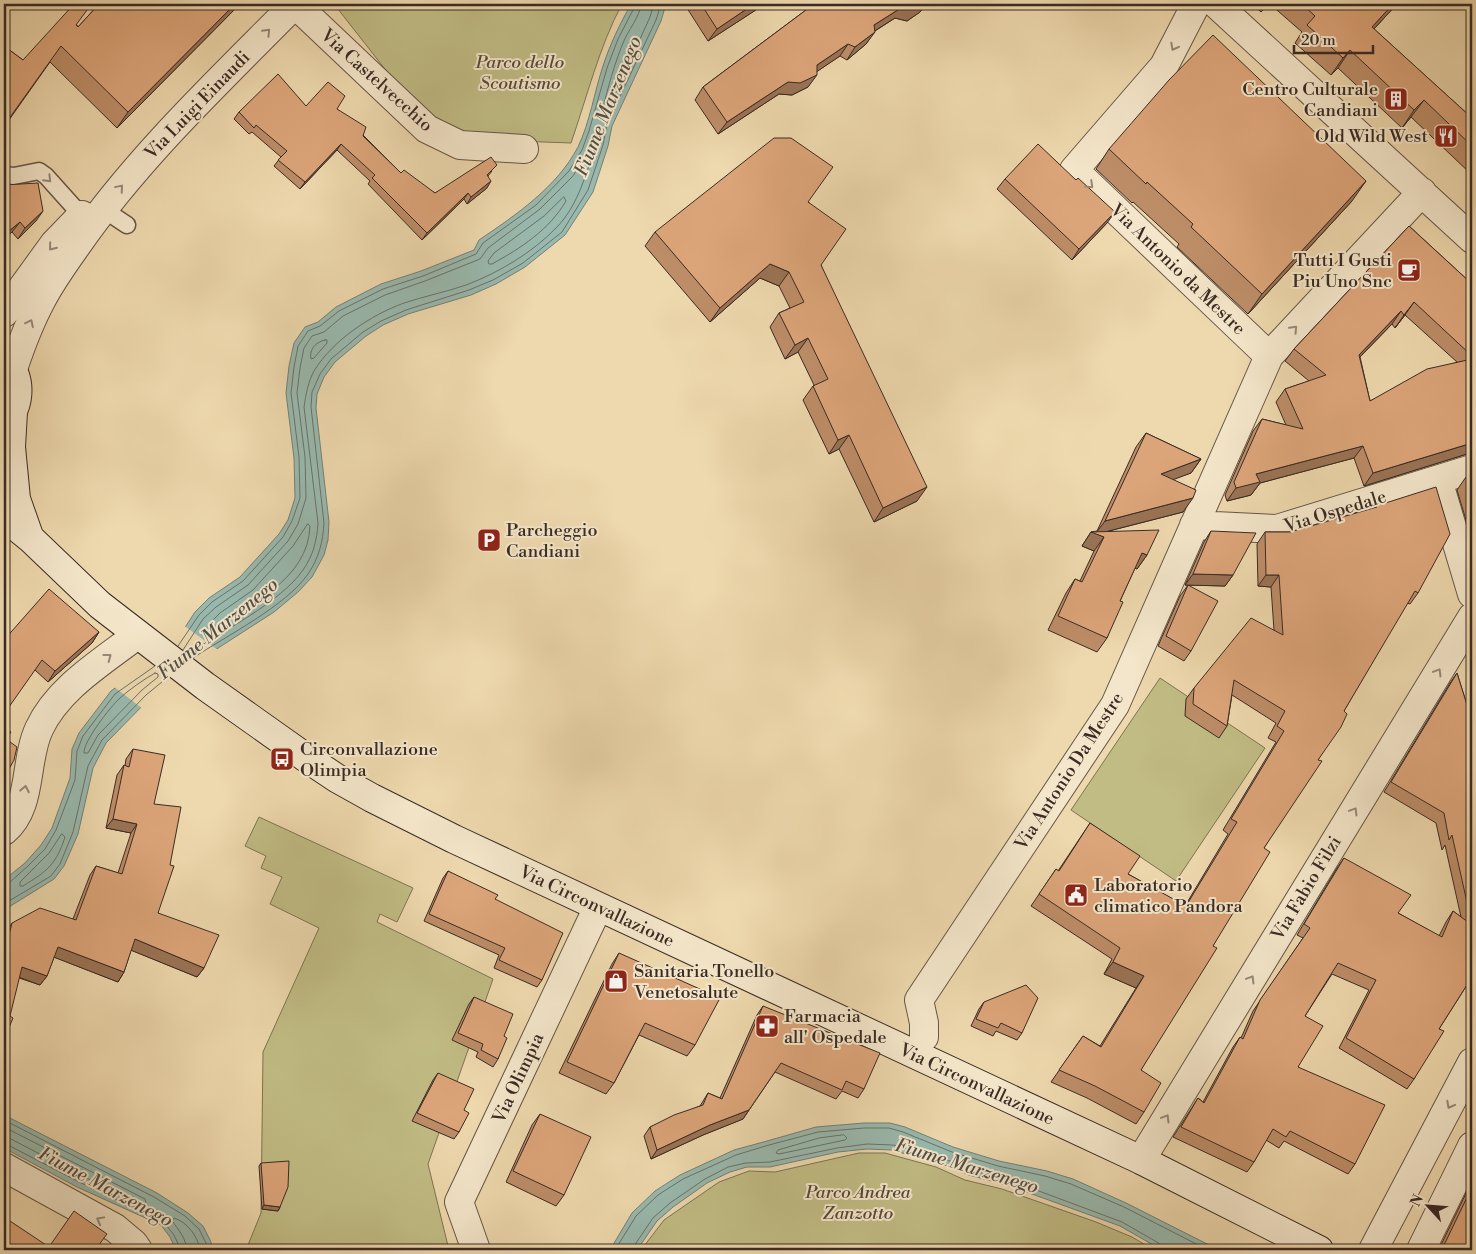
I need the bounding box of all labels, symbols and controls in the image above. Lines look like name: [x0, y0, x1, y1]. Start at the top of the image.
scale bar: [1294, 22, 1372, 54]
street label: Via Castelvecchio: [315, 23, 438, 137]
one-way arrow: [262, 29, 271, 38]
text: 20 m: [1301, 31, 1336, 50]
water label: Fiume Marzenego: [569, 33, 647, 180]
one-way arrow: [1170, 42, 1180, 51]
street label: Via Luigi Einaudi: [139, 46, 255, 165]
park label: Parco dello Scoutismo: [475, 51, 564, 95]
place label: Centro Culturale Candiani: [1242, 78, 1378, 122]
building icon: Centro Culturale Candiani: [1383, 86, 1409, 112]
restaurant icon: Old Wild West: [1433, 123, 1459, 149]
place label: Old Wild West: [1315, 125, 1429, 148]
one-way arrow: [43, 173, 52, 182]
one-way arrow: [1084, 179, 1093, 188]
one-way arrow: [114, 185, 122, 194]
street label: Via Antonio da Mestre: [1104, 198, 1250, 340]
one-way arrow: [48, 242, 57, 251]
place label: Tutti I Gusti Piu Uno Snc: [1292, 249, 1392, 293]
cafe icon: Tutti I Gusti Piu Uno Snc: [1396, 257, 1422, 283]
one-way arrow: [24, 319, 34, 328]
one-way arrow: [1288, 326, 1297, 335]
street label: Via Ospedale: [1280, 485, 1389, 538]
place label: Parcheggio Candiani: [506, 519, 598, 563]
parking icon: Parcheggio Candiani: [476, 527, 502, 553]
water label: Fiume Marzenego: [152, 573, 283, 685]
one-way arrow: [102, 655, 111, 663]
one-way arrow: [1432, 668, 1442, 677]
street label: Via Antonio Da Mestre: [1009, 688, 1129, 855]
place label: Circonvallazione Olimpia: [300, 738, 438, 782]
bus stop icon: Circonvallazione Olimpia: [269, 746, 295, 772]
one-way arrow: [19, 784, 29, 793]
one-way arrow: [1347, 807, 1357, 816]
street label: Via Fabio Filzi: [1266, 832, 1347, 946]
street label: Via Circonvallazione: [515, 860, 678, 952]
place label: Laboratorio climatico Pandora: [1094, 874, 1244, 918]
public building icon: Laboratorio climatico Pandora: [1063, 882, 1089, 908]
place label: Sanitaria Tonello Venetosalute: [633, 960, 774, 1004]
shop icon: Sanitaria Tonello Venetosalute: [603, 968, 629, 994]
one-way arrow: [1244, 975, 1254, 984]
place label: Farmacia all' Ospedale: [784, 1005, 887, 1049]
pharmacy icon: Farmacia all' Ospedale: [754, 1013, 780, 1039]
street label: Via Olimpia: [487, 1029, 550, 1128]
street label: Via Circonvallazione: [895, 1038, 1058, 1130]
one-way arrow: [1446, 1100, 1456, 1109]
one-way arrow: [1159, 1114, 1169, 1123]
water label: Fiume Marzenego: [892, 1133, 1041, 1199]
water label: Fiume Marzenego: [34, 1141, 177, 1232]
park label: Parco Andrea Zanzotto: [804, 1181, 912, 1225]
north arrow: [1404, 1182, 1454, 1232]
text: N: [1407, 1192, 1428, 1210]
one-way arrow: [96, 1217, 105, 1227]

